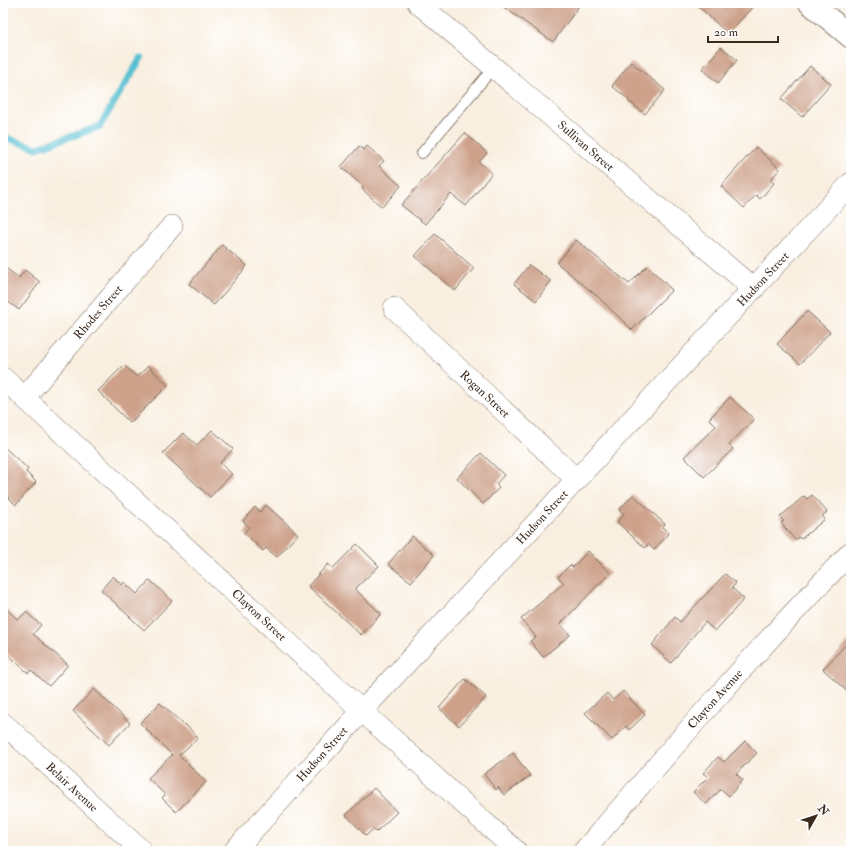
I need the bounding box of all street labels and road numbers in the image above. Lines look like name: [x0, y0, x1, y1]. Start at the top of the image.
street label: Sullivan Street: [554, 118, 617, 175]
street label: Hudson Street: [734, 249, 793, 310]
street label: Rhodes Street: [71, 282, 126, 343]
street label: Rogan Street: [457, 367, 513, 421]
street label: Hudson Street: [513, 487, 572, 548]
street label: Clayton Street: [228, 586, 289, 645]
street label: Clayton Avenue: [685, 666, 746, 732]
street label: Hudson Street: [294, 723, 351, 785]
street label: Belair Avenue: [42, 759, 101, 815]

